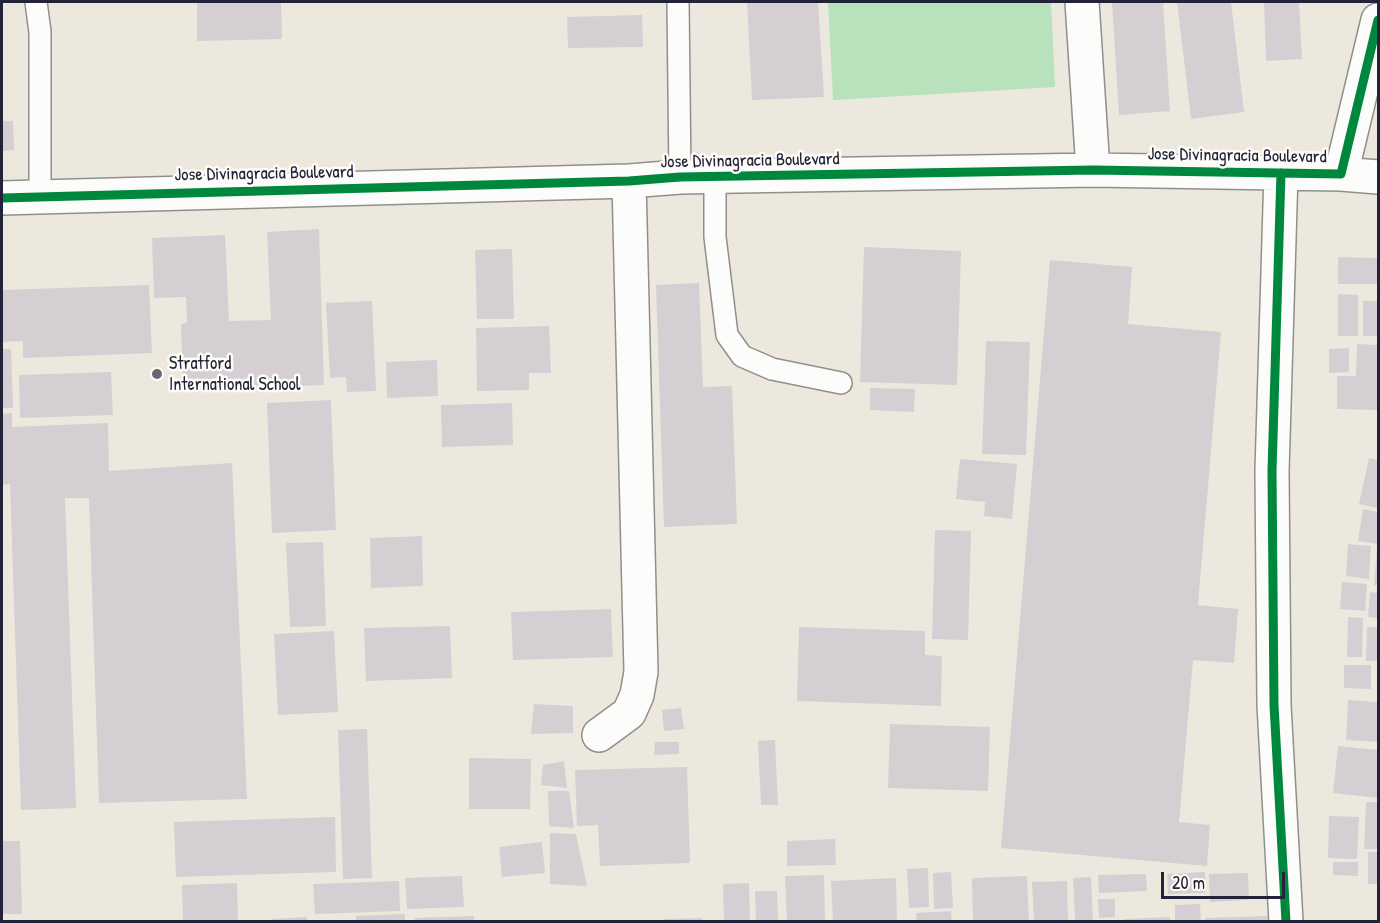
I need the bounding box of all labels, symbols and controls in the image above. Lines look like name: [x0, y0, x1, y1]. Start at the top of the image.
street label: Jose Divinagracia Boulevard: [1147, 144, 1327, 168]
street label: Jose Divinagracia Boulevard: [660, 149, 840, 173]
street label: Jose Divinagracia Boulevard: [174, 162, 354, 186]
place label: Stratford International School: [169, 353, 301, 395]
marker: Stratford International School: [150, 367, 164, 381]
scale bar: [1164, 860, 1288, 898]
text: 20 m: [1172, 870, 1205, 895]

